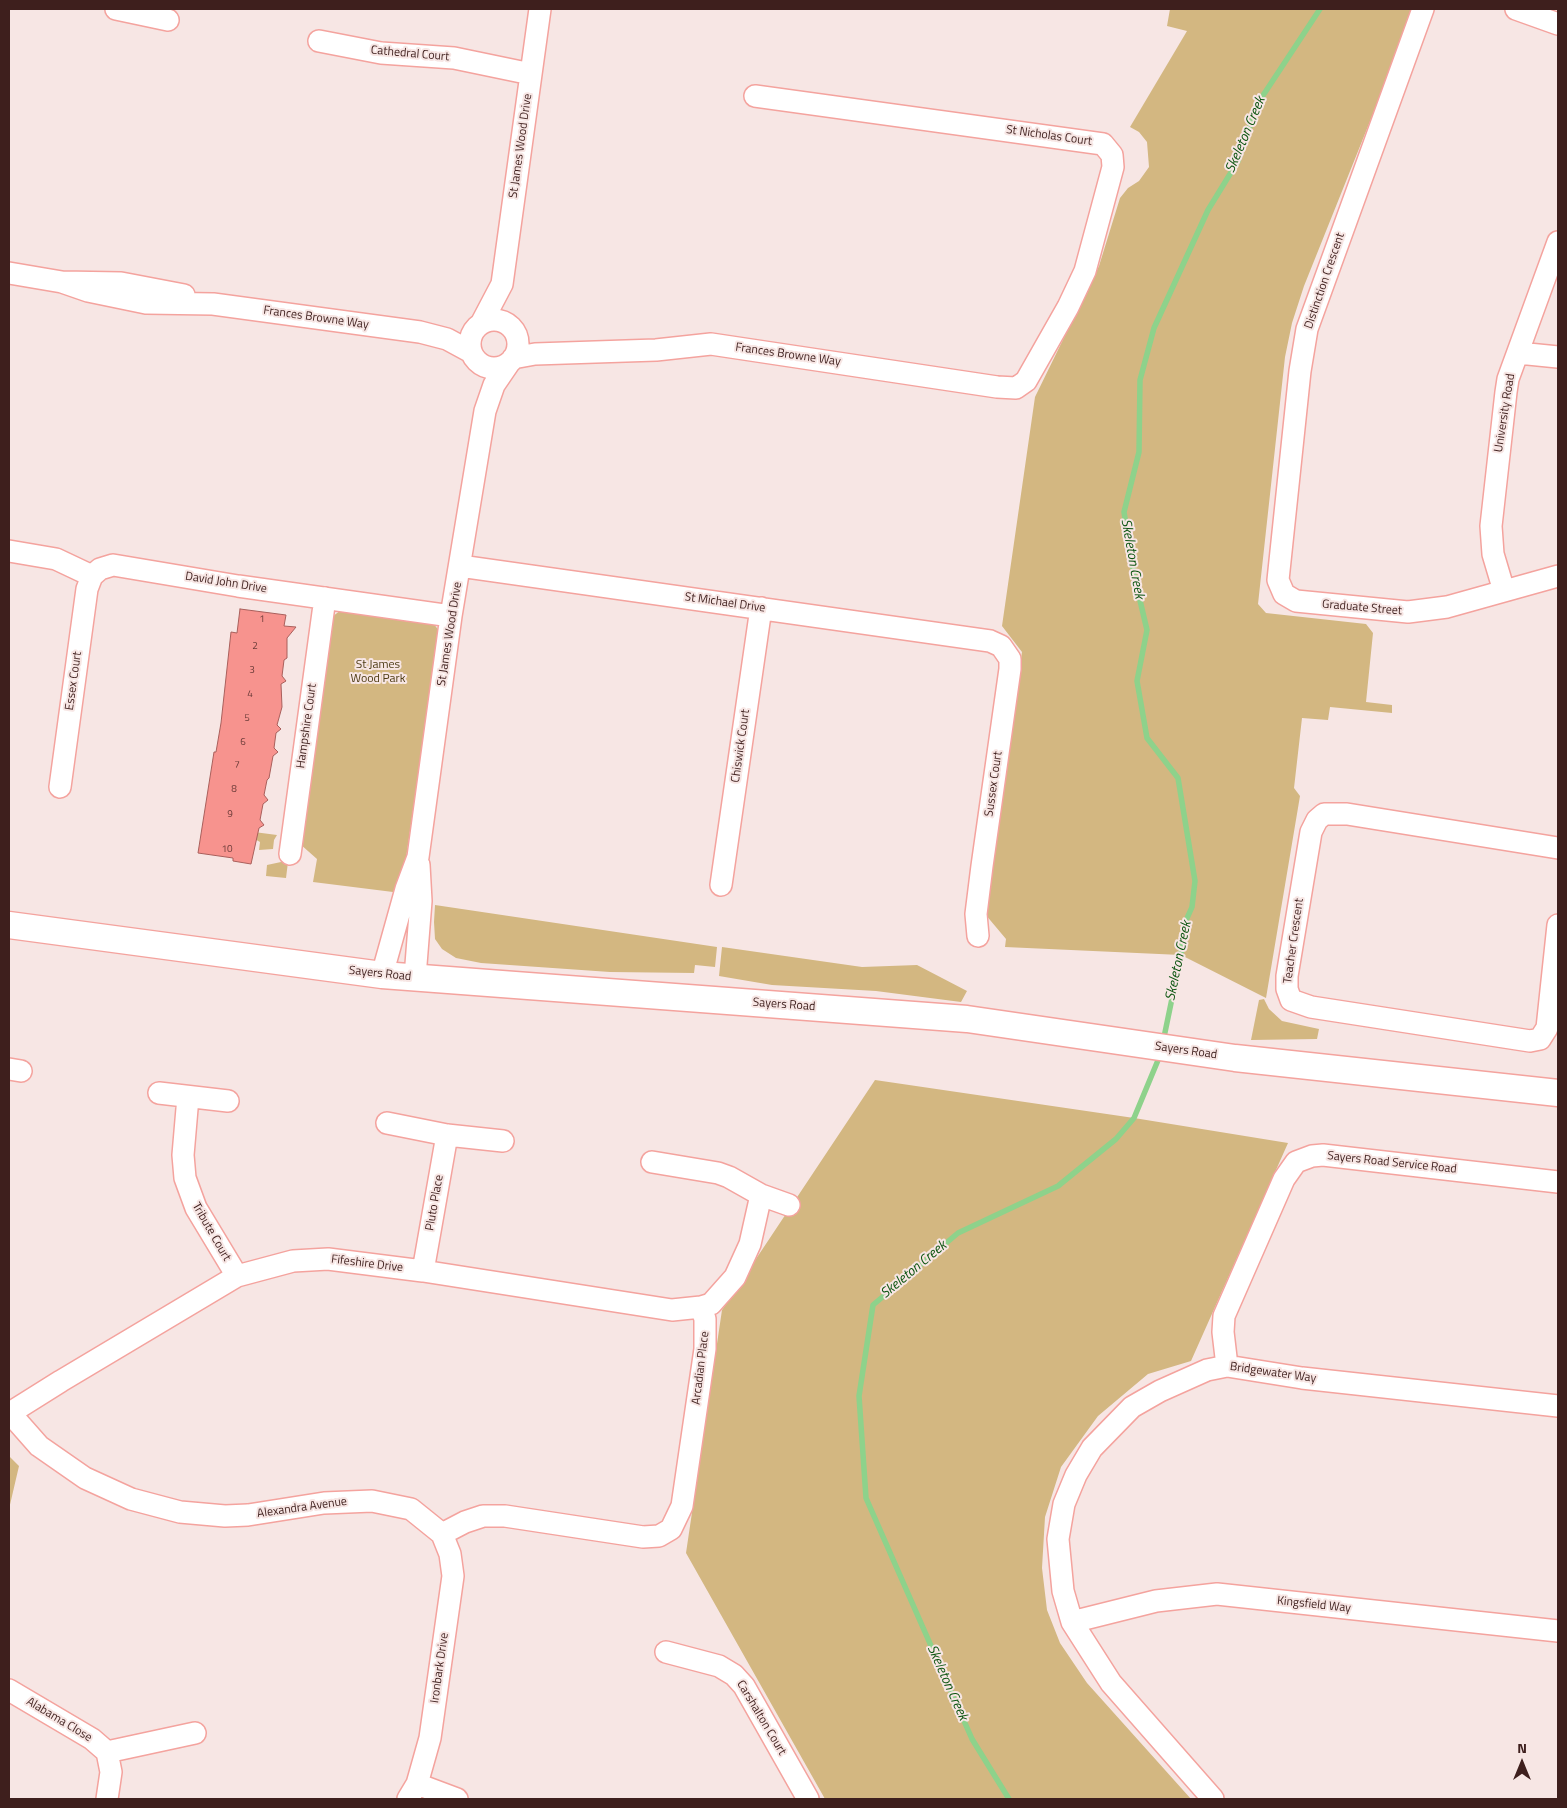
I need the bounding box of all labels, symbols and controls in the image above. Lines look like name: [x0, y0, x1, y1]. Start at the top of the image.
street label: Cathedral Court: [370, 43, 450, 65]
street label: St James Wood Drive: [507, 93, 535, 199]
water label: Skeleton Creek: [1222, 95, 1270, 175]
street label: St Nicholas Court: [1005, 123, 1093, 149]
street label: Distinction Crescent: [1302, 231, 1348, 331]
street label: Frances Browne Way: [262, 303, 370, 333]
street label: Frances Browne Way: [734, 340, 842, 370]
street label: University Road: [1492, 373, 1518, 453]
water label: Skeleton Creek: [1117, 518, 1147, 600]
street label: David John Drive: [184, 569, 268, 597]
street label: St James Wood Drive: [435, 581, 465, 687]
street label: St Michael Drive: [684, 590, 766, 616]
street label: Graduate Street: [1321, 597, 1403, 619]
house number: 1: [259, 614, 265, 626]
house number: 2: [252, 641, 258, 653]
street label: Essex Court: [63, 651, 85, 711]
park label: St James Wood Park: [350, 658, 406, 686]
house number: 3: [249, 665, 255, 677]
street label: Hampshire Court: [294, 683, 320, 769]
house number: 4: [247, 689, 253, 701]
street label: Chiswick Court: [729, 708, 753, 784]
house number: 5: [244, 713, 250, 725]
house number: 6: [240, 737, 246, 749]
street label: Sussex Court: [982, 751, 1006, 817]
house number: 7: [234, 760, 240, 772]
house number: 8: [231, 784, 237, 796]
house number: 9: [227, 809, 233, 821]
house number: 10: [221, 844, 233, 856]
street label: Teacher Crescent: [1281, 898, 1307, 984]
water label: Skeleton Creek: [1162, 920, 1196, 1002]
street label: Sayers Road: [348, 964, 412, 984]
street label: Sayers Road: [752, 996, 816, 1014]
street label: Sayers Road: [1154, 1040, 1218, 1062]
street label: Sayers Road Service Road: [1327, 1149, 1457, 1177]
street label: Pluto Place: [423, 1174, 447, 1232]
street label: Tribute Court: [188, 1200, 234, 1264]
water label: Skeleton Creek: [878, 1238, 950, 1302]
street label: Fifeshire Drive: [330, 1252, 404, 1276]
street label: Arcadian Place: [689, 1331, 713, 1405]
street label: Bridgewater Way: [1229, 1360, 1317, 1386]
street label: Alexandra Avenue: [256, 1495, 348, 1521]
street label: Kingsfield Way: [1276, 1594, 1352, 1616]
street label: Ironbark Drive: [428, 1632, 452, 1704]
water label: Skeleton Creek: [923, 1643, 971, 1723]
street label: Carshalton Court: [733, 1678, 789, 1758]
street label: Alabama Close: [23, 1695, 95, 1745]
text: N: [1517, 1737, 1527, 1758]
north arrow: [1497, 1738, 1547, 1788]

